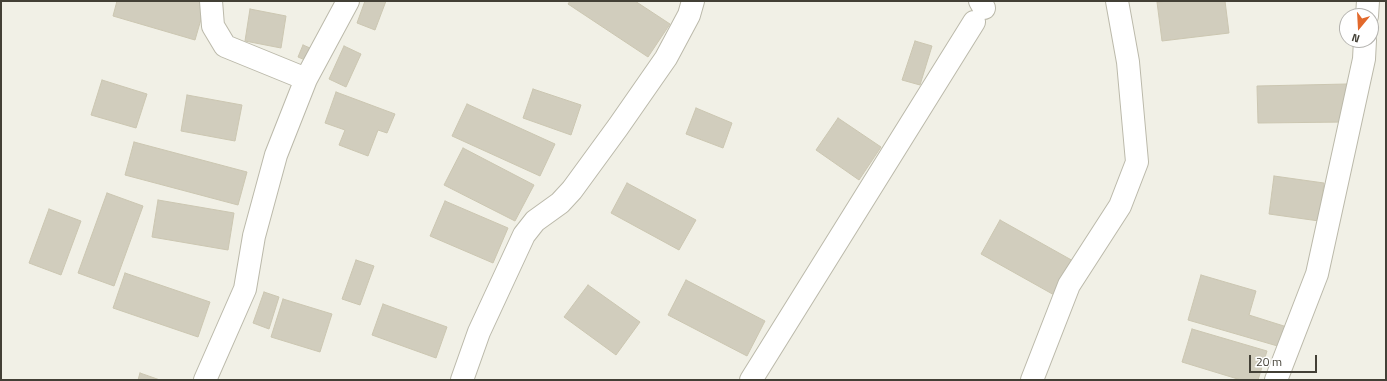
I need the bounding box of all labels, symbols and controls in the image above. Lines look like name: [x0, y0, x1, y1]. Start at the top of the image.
north arrow: [1339, 8, 1379, 48]
text: N: [1350, 30, 1362, 47]
scale bar: [1251, 347, 1319, 373]
text: 20 m: [1256, 352, 1282, 371]

